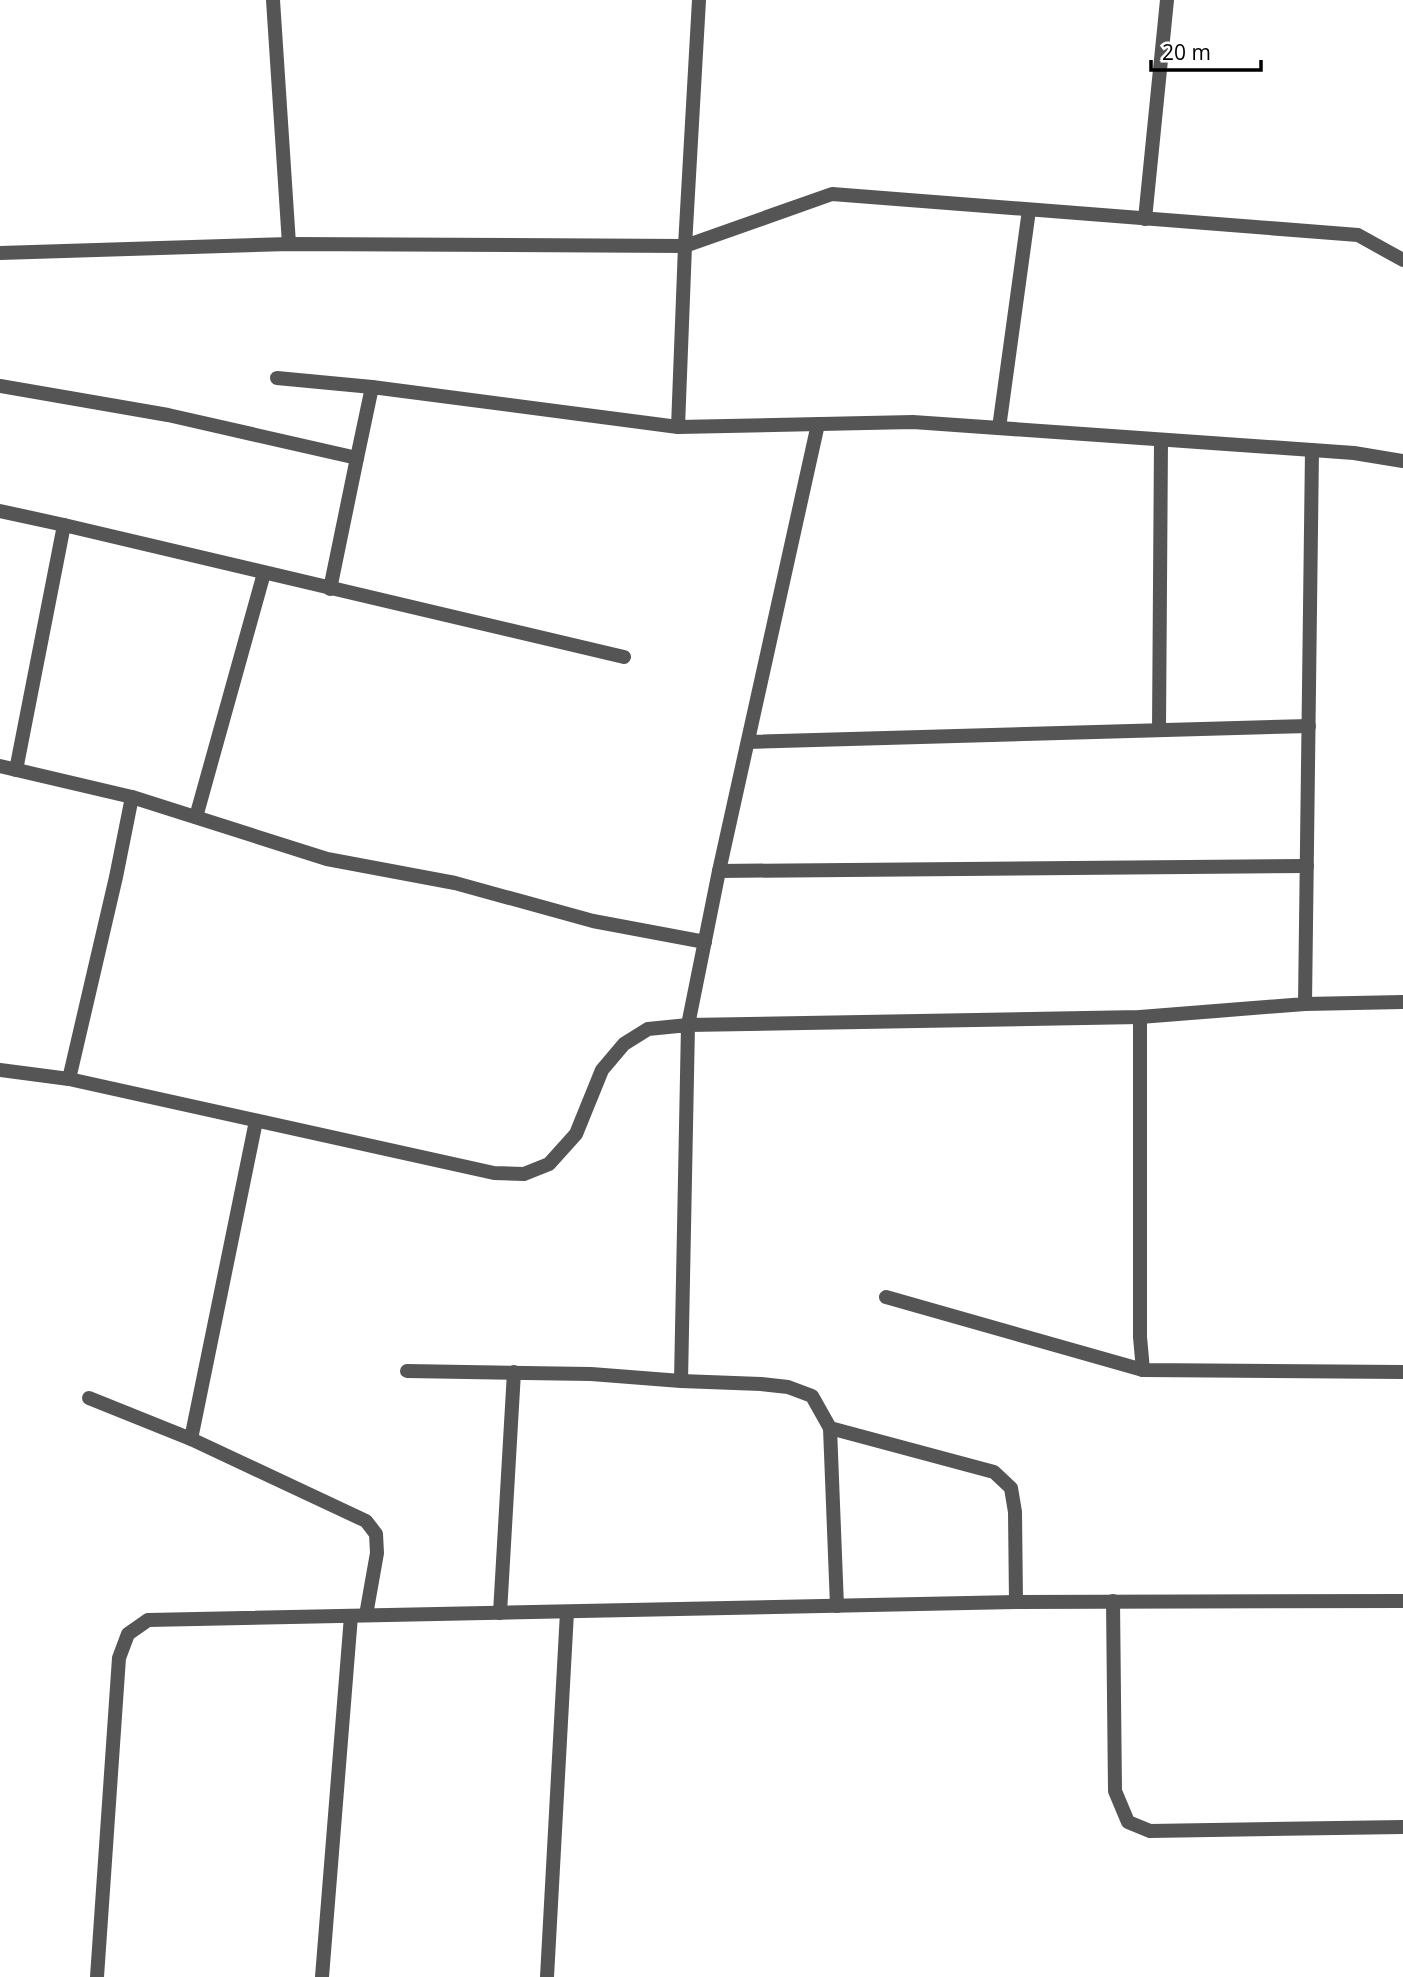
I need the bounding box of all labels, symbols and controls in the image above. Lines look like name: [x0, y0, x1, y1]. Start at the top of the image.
scale bar: [1151, 28, 1261, 72]
text: 20 m: [1162, 38, 1211, 66]

